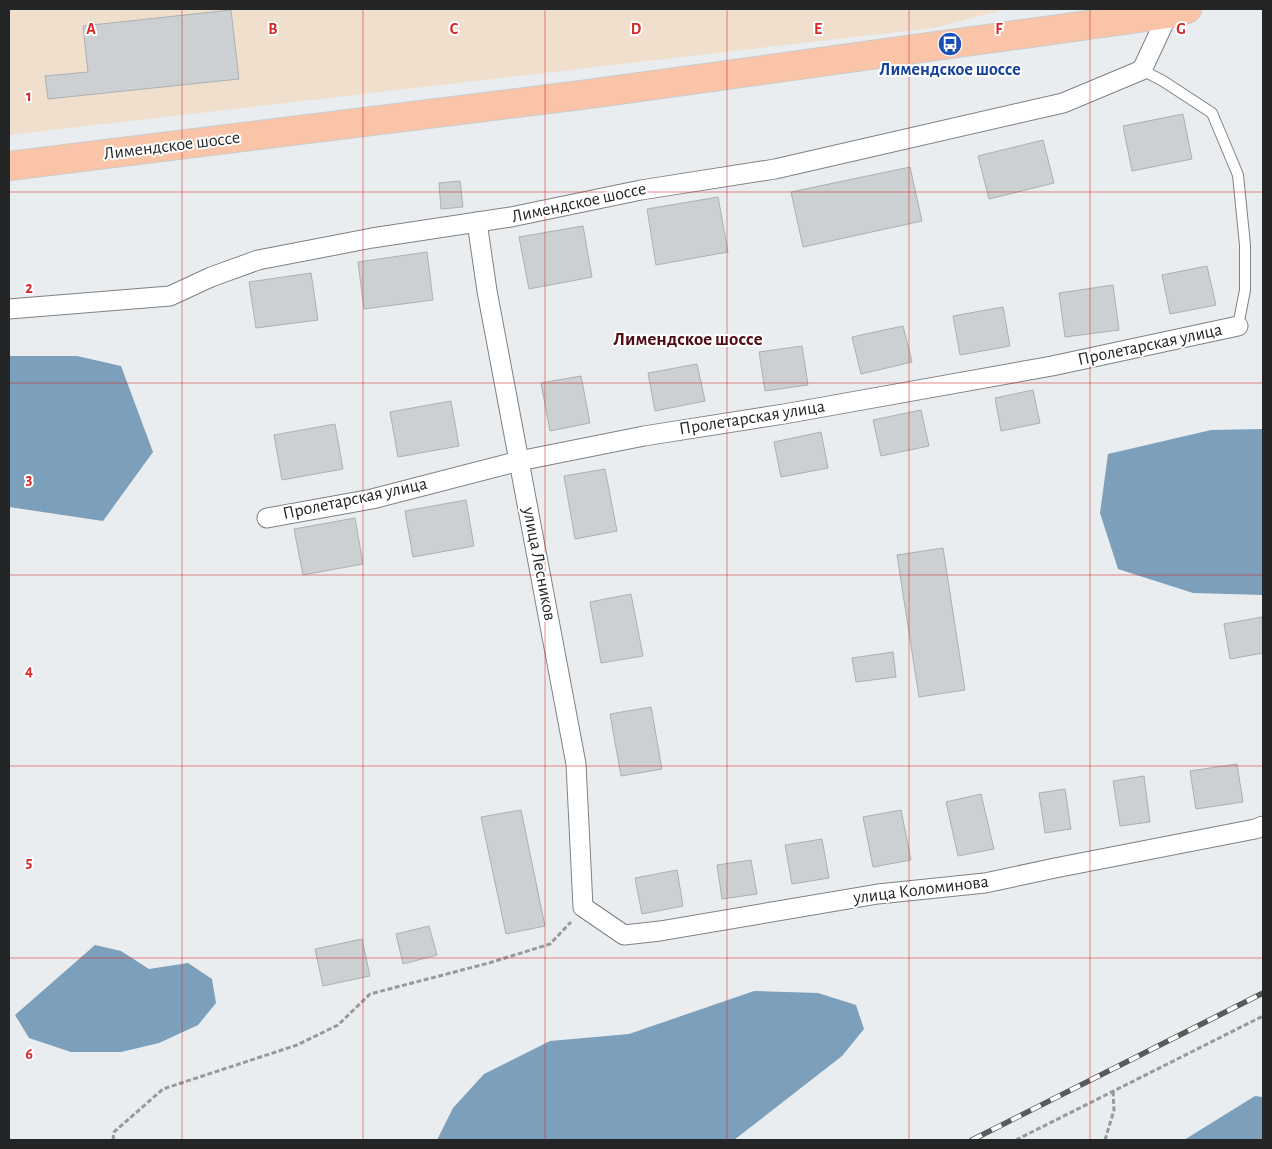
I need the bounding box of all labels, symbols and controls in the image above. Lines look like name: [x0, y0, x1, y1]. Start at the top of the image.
text: A: [86, 21, 96, 37]
text: B: [268, 21, 278, 37]
text: C: [450, 21, 459, 37]
text: D: [631, 21, 642, 37]
text: E: [814, 21, 822, 37]
text: F: [995, 21, 1003, 37]
text: G: [1176, 21, 1186, 37]
bus stop icon: Лимендское шоссе: [937, 31, 963, 57]
place label: Лимендское шоссе: [879, 61, 1021, 79]
text: 1: [26, 88, 32, 104]
street label: Лимендское шоссе: [103, 129, 241, 163]
street label: Лимендское шоссе: [510, 180, 648, 226]
text: 2: [25, 280, 33, 296]
street label: Пролетарская улица: [1076, 321, 1224, 369]
district label: Лимендское шоссе: [613, 330, 763, 349]
street label: Пролетарская улица: [678, 398, 826, 438]
text: 3: [26, 471, 33, 487]
street label: Пролетарская улица: [281, 475, 429, 523]
street label: улица Лесников: [519, 505, 559, 622]
text: 4: [25, 663, 33, 679]
text: 5: [26, 854, 33, 870]
street label: улица Коломинова: [851, 873, 990, 907]
text: 6: [25, 1046, 33, 1062]

